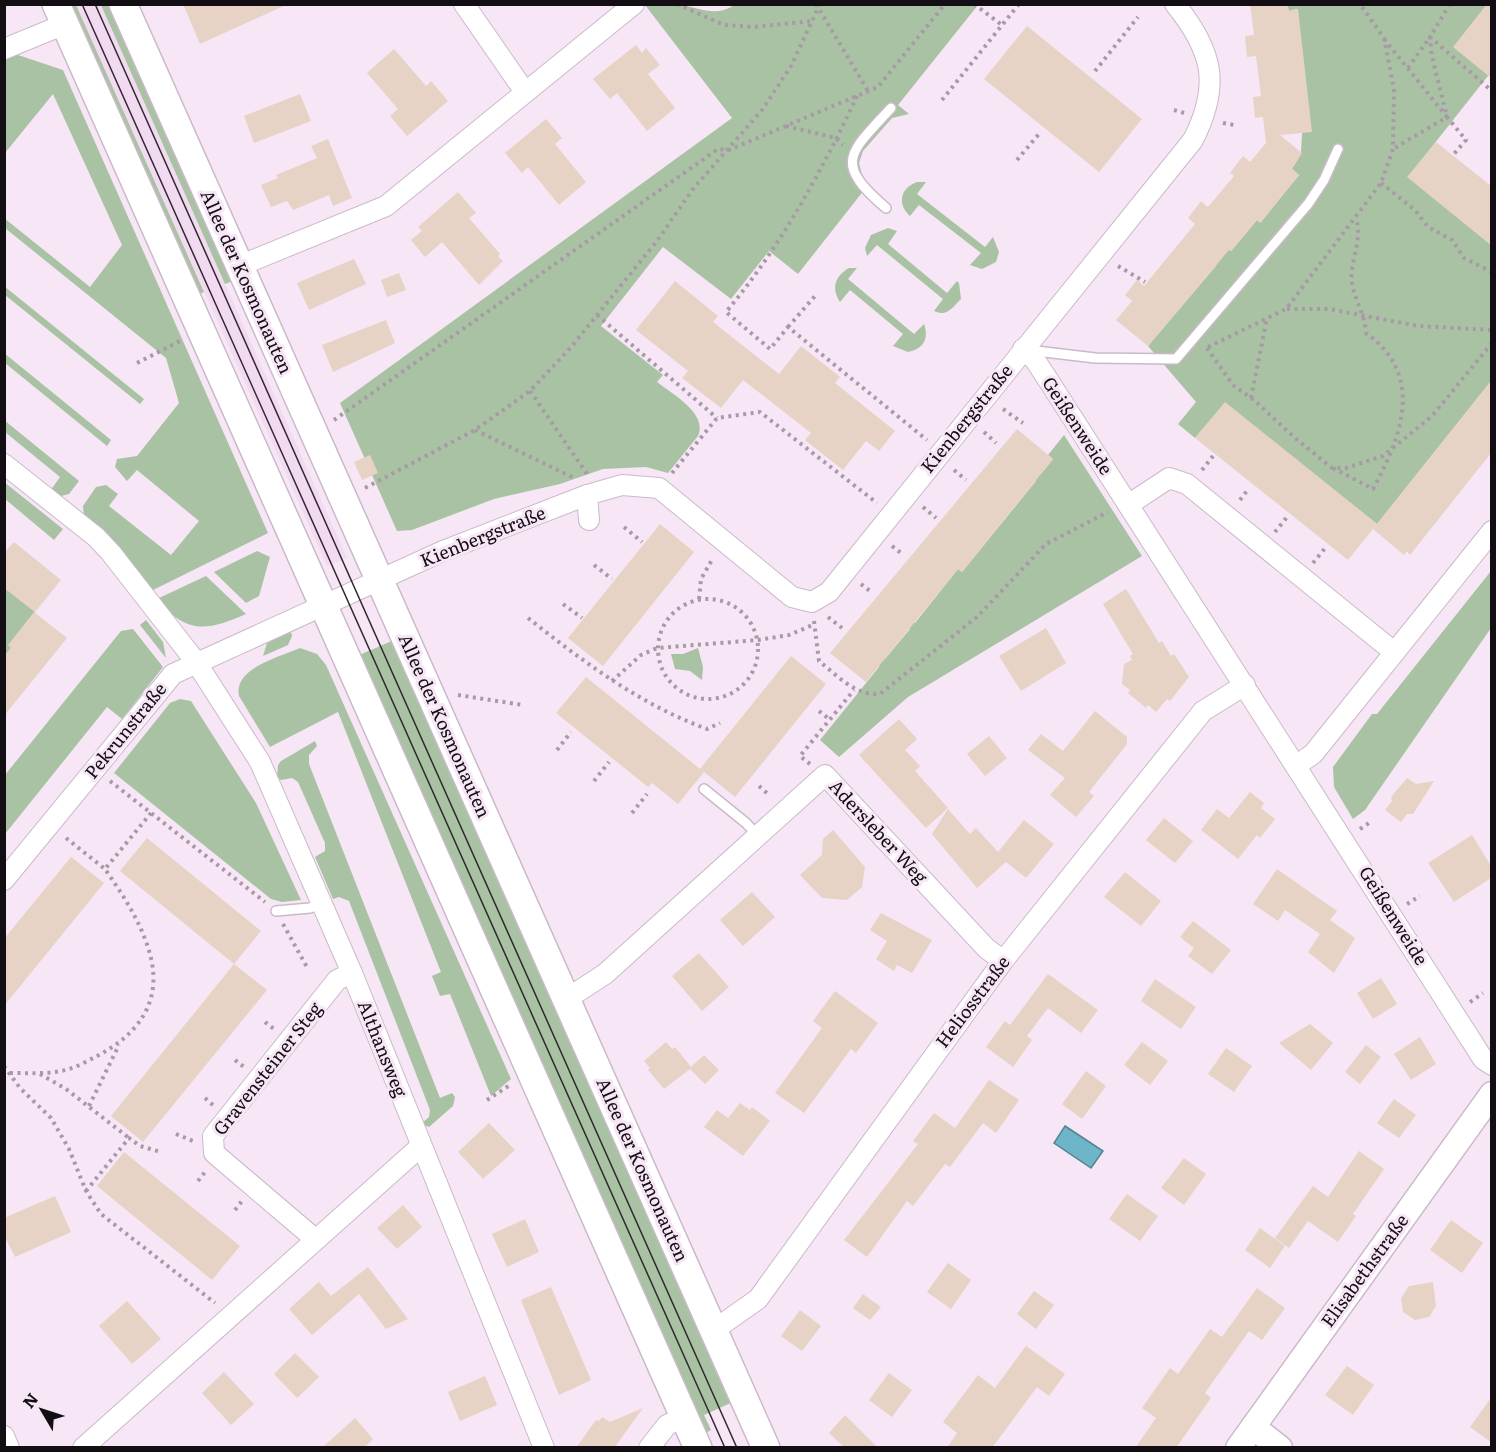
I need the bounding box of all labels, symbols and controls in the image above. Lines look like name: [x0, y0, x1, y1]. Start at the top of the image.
street label: Allee der Kosmonauten: [195, 185, 300, 378]
street label: Kienbergstraße: [913, 358, 1018, 478]
street label: Geißenweide: [1036, 371, 1120, 480]
street label: Kienbergstraße: [416, 498, 549, 573]
street label: Allee der Kosmonauten: [393, 629, 498, 822]
street label: Pekrunstraße: [78, 676, 172, 784]
street label: Adersleber Weg: [824, 773, 935, 890]
street label: Geißenweide: [1353, 860, 1435, 970]
street label: Heliosstraße: [928, 949, 1015, 1053]
street label: Gravensteiner Steg: [206, 995, 328, 1141]
street label: Althansweg: [352, 996, 415, 1102]
street label: Allee der Kosmonauten: [591, 1073, 696, 1266]
street label: Elisabethstraße: [1313, 1208, 1414, 1332]
north arrow: [12, 1380, 72, 1440]
text: N: [16, 1387, 43, 1413]

